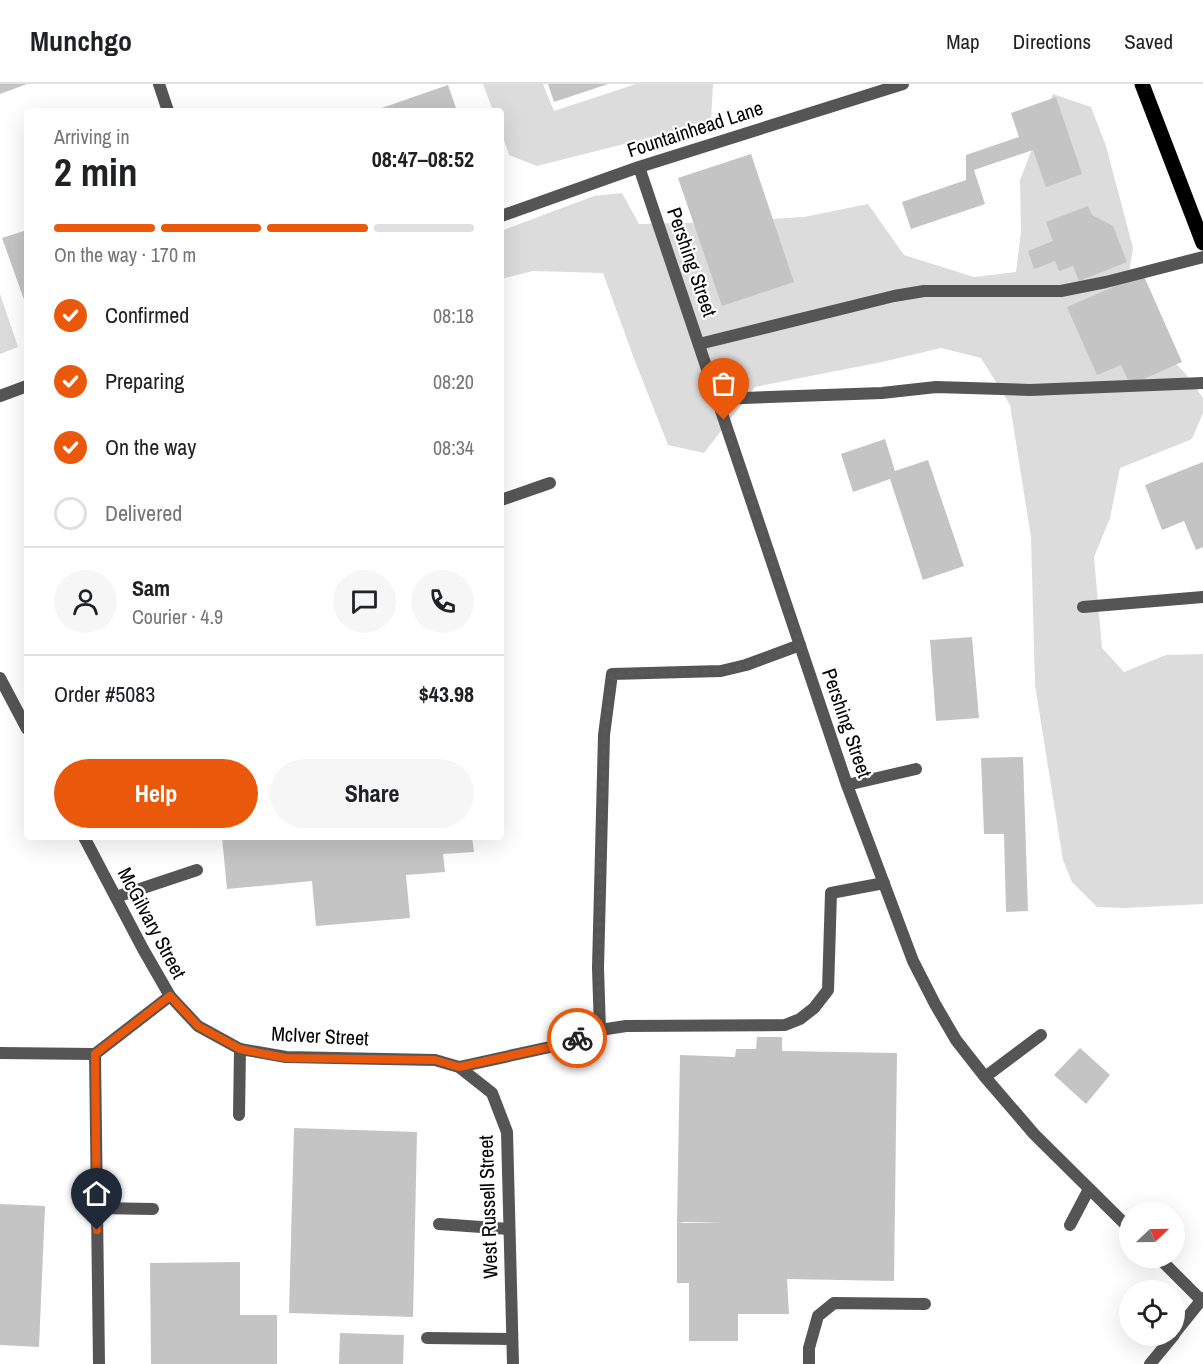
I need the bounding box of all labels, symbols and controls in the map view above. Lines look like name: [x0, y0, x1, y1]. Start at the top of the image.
text: Munchgo: [30, 22, 132, 60]
text: Map: [946, 27, 980, 56]
text: Directions: [1013, 27, 1091, 56]
text: Saved: [1124, 27, 1173, 56]
street label: Fountainhead Lane: [623, 94, 766, 163]
text: Arriving in: [54, 123, 130, 150]
text: 08:47–08:52: [372, 144, 474, 174]
text: 2 min: [54, 146, 138, 198]
street label: Pershing Street: [661, 204, 724, 321]
text: On the way · 170 m: [54, 241, 196, 268]
icon: check: [54, 299, 87, 332]
text: Confirmed: [105, 300, 189, 330]
text: 08:18: [433, 302, 474, 329]
pin: [698, 358, 749, 420]
icon: check: [54, 365, 87, 398]
text: Preparing: [105, 366, 184, 396]
icon: bag: [707, 367, 740, 400]
text: 08:20: [433, 368, 474, 395]
icon: check: [54, 431, 87, 464]
text: On the way: [105, 432, 196, 462]
text: 08:34: [433, 434, 474, 461]
text: Delivered: [105, 498, 182, 528]
button: person: [54, 570, 117, 633]
button: chat: [333, 570, 396, 633]
button: phone: [411, 570, 474, 633]
text: Sam: [132, 573, 170, 603]
text: Courier · 4.9: [132, 603, 223, 630]
street label: Pershing Street: [816, 665, 879, 782]
text: Order #5083: [54, 679, 155, 709]
text: $43.98: [419, 679, 474, 709]
button: Help: [54, 759, 258, 828]
button: Share: [270, 759, 474, 828]
street label: McGilvary Street: [112, 863, 193, 983]
courier: [547, 1008, 607, 1068]
street label: McIver Street: [271, 1019, 370, 1052]
icon: bike: [561, 1022, 594, 1055]
street label: West Russell Street: [471, 1134, 504, 1279]
pin: [71, 1168, 122, 1230]
icon: home: [80, 1177, 113, 1210]
north arrow: [1119, 1202, 1185, 1268]
map controls: [1119, 1202, 1185, 1346]
button: locate: [1119, 1280, 1185, 1346]

